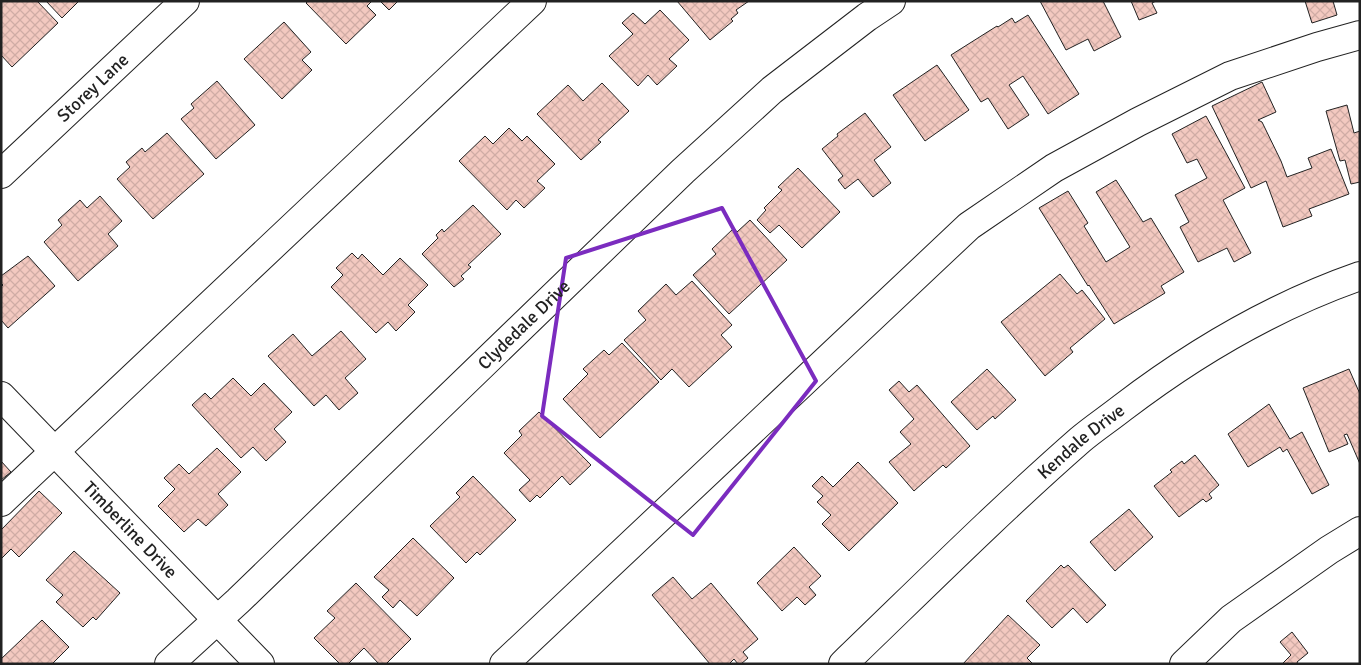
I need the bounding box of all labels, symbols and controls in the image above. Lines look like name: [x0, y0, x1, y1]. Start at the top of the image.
street label: Storey Lane: [52, 49, 133, 127]
street label: Clydedale Drive: [473, 275, 575, 374]
street label: Kendale Drive: [1033, 399, 1129, 484]
street label: Timberline Drive: [78, 477, 182, 583]

